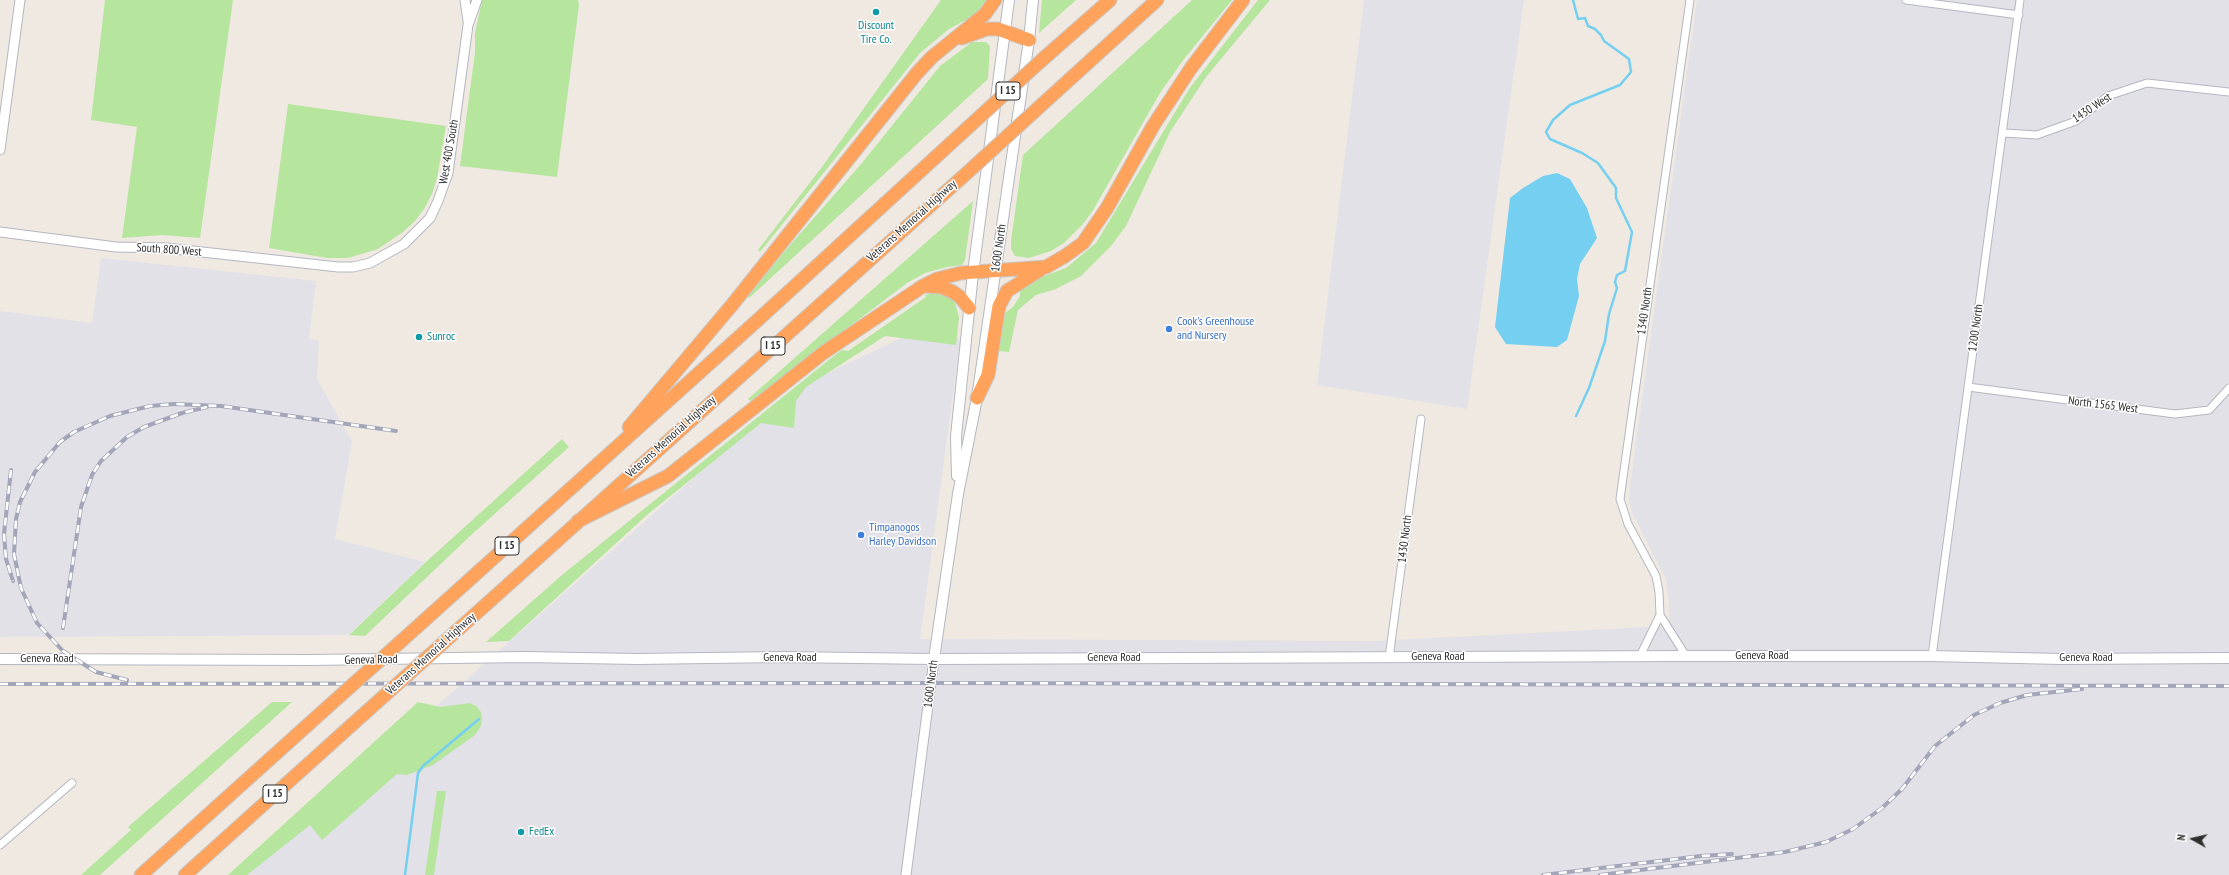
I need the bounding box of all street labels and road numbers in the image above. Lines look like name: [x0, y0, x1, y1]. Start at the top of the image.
road number: I 15: [996, 82, 1020, 100]
street label: 1430 West: [2070, 90, 2114, 126]
street label: West 400 South: [436, 119, 462, 185]
street label: Veterans Memorial Highway: [864, 177, 960, 265]
street label: 1600 North: [989, 223, 1009, 273]
street label: South 800 West: [136, 241, 202, 259]
street label: 1340 North: [1635, 286, 1655, 336]
street label: 1200 North: [1966, 303, 1986, 353]
road number: I 15: [761, 337, 785, 355]
street label: Veterans Memorial Highway: [623, 393, 719, 481]
street label: North 1565 West: [2067, 394, 2139, 416]
street label: 1430 North: [1395, 514, 1415, 564]
road number: I 15: [495, 537, 519, 555]
street label: Veterans Memorial Highway: [383, 610, 479, 698]
street label: Geneva Road: [1735, 649, 1789, 663]
street label: Geneva Road: [1411, 650, 1465, 664]
street label: Geneva Road: [763, 651, 817, 665]
street label: Geneva Road: [1087, 651, 1141, 665]
street label: Geneva Road: [2059, 651, 2113, 665]
street label: Geneva Road: [20, 652, 74, 666]
street label: Geneva Road: [344, 652, 398, 668]
street label: 1600 North: [921, 659, 941, 709]
road number: I 15: [263, 785, 287, 803]

